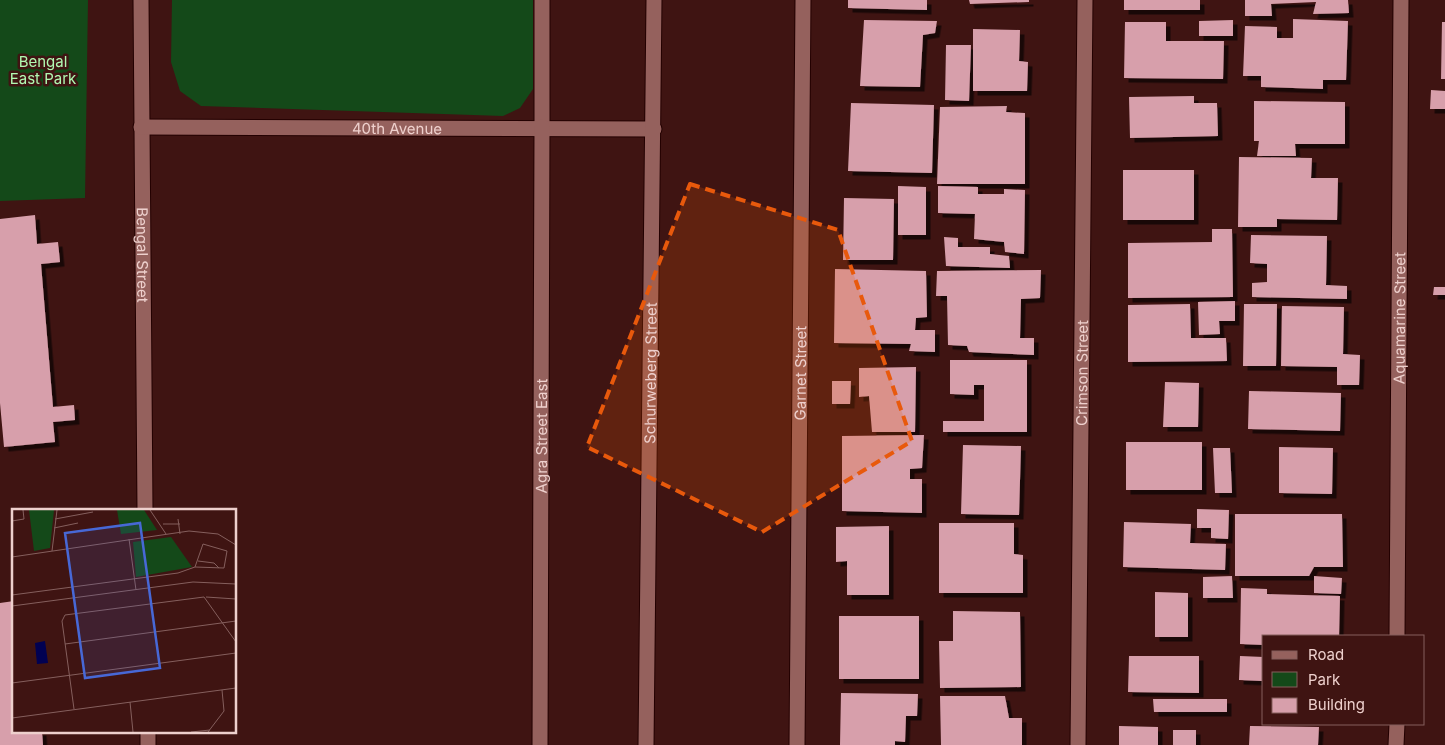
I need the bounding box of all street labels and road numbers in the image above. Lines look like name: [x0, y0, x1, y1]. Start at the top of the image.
street label: 40th Avenue: [352, 118, 442, 138]
street label: Bengal Street: [133, 207, 153, 303]
street label: Aquamarine Street: [1389, 252, 1409, 384]
street label: Schurweberg Street: [640, 302, 660, 444]
street label: Crimson Street: [1071, 320, 1091, 426]
street label: Garnet Street: [790, 326, 810, 420]
street label: Agra Street East: [531, 379, 551, 493]

